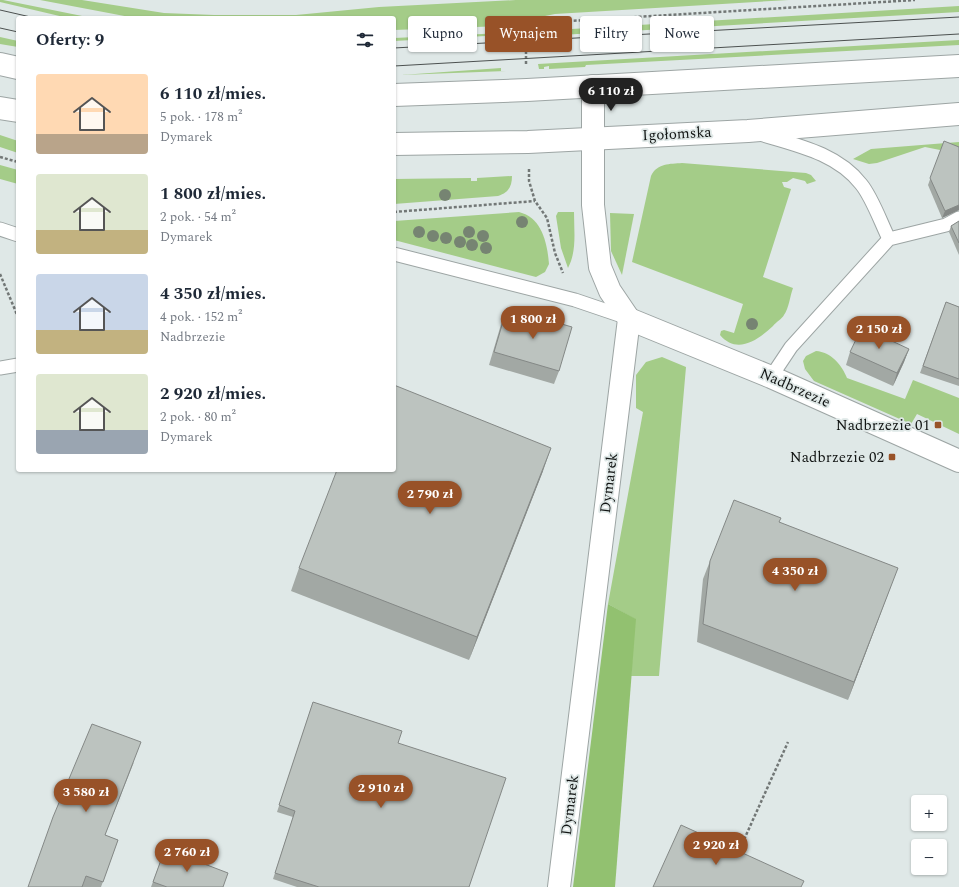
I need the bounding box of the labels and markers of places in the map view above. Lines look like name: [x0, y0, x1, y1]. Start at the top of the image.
pin: 6 110 zł: [570, 78, 652, 112]
pin: 1 800 zł: [492, 306, 574, 340]
pin: 2 150 zł: [838, 316, 920, 350]
place label: Nadbrzezie 01: [836, 414, 930, 437]
marker: Nadbrzezie 01: [933, 420, 943, 430]
place label: Nadbrzezie 02: [790, 446, 884, 469]
marker: Nadbrzezie 02: [887, 452, 897, 462]
pin: 2 790 zł: [389, 481, 471, 515]
pin: 4 350 zł: [754, 558, 836, 592]
pin: 2 910 zł: [340, 775, 422, 809]
pin: 3 580 zł: [45, 779, 127, 813]
pin: 2 920 zł: [675, 832, 757, 866]
pin: 2 760 zł: [146, 839, 228, 873]

